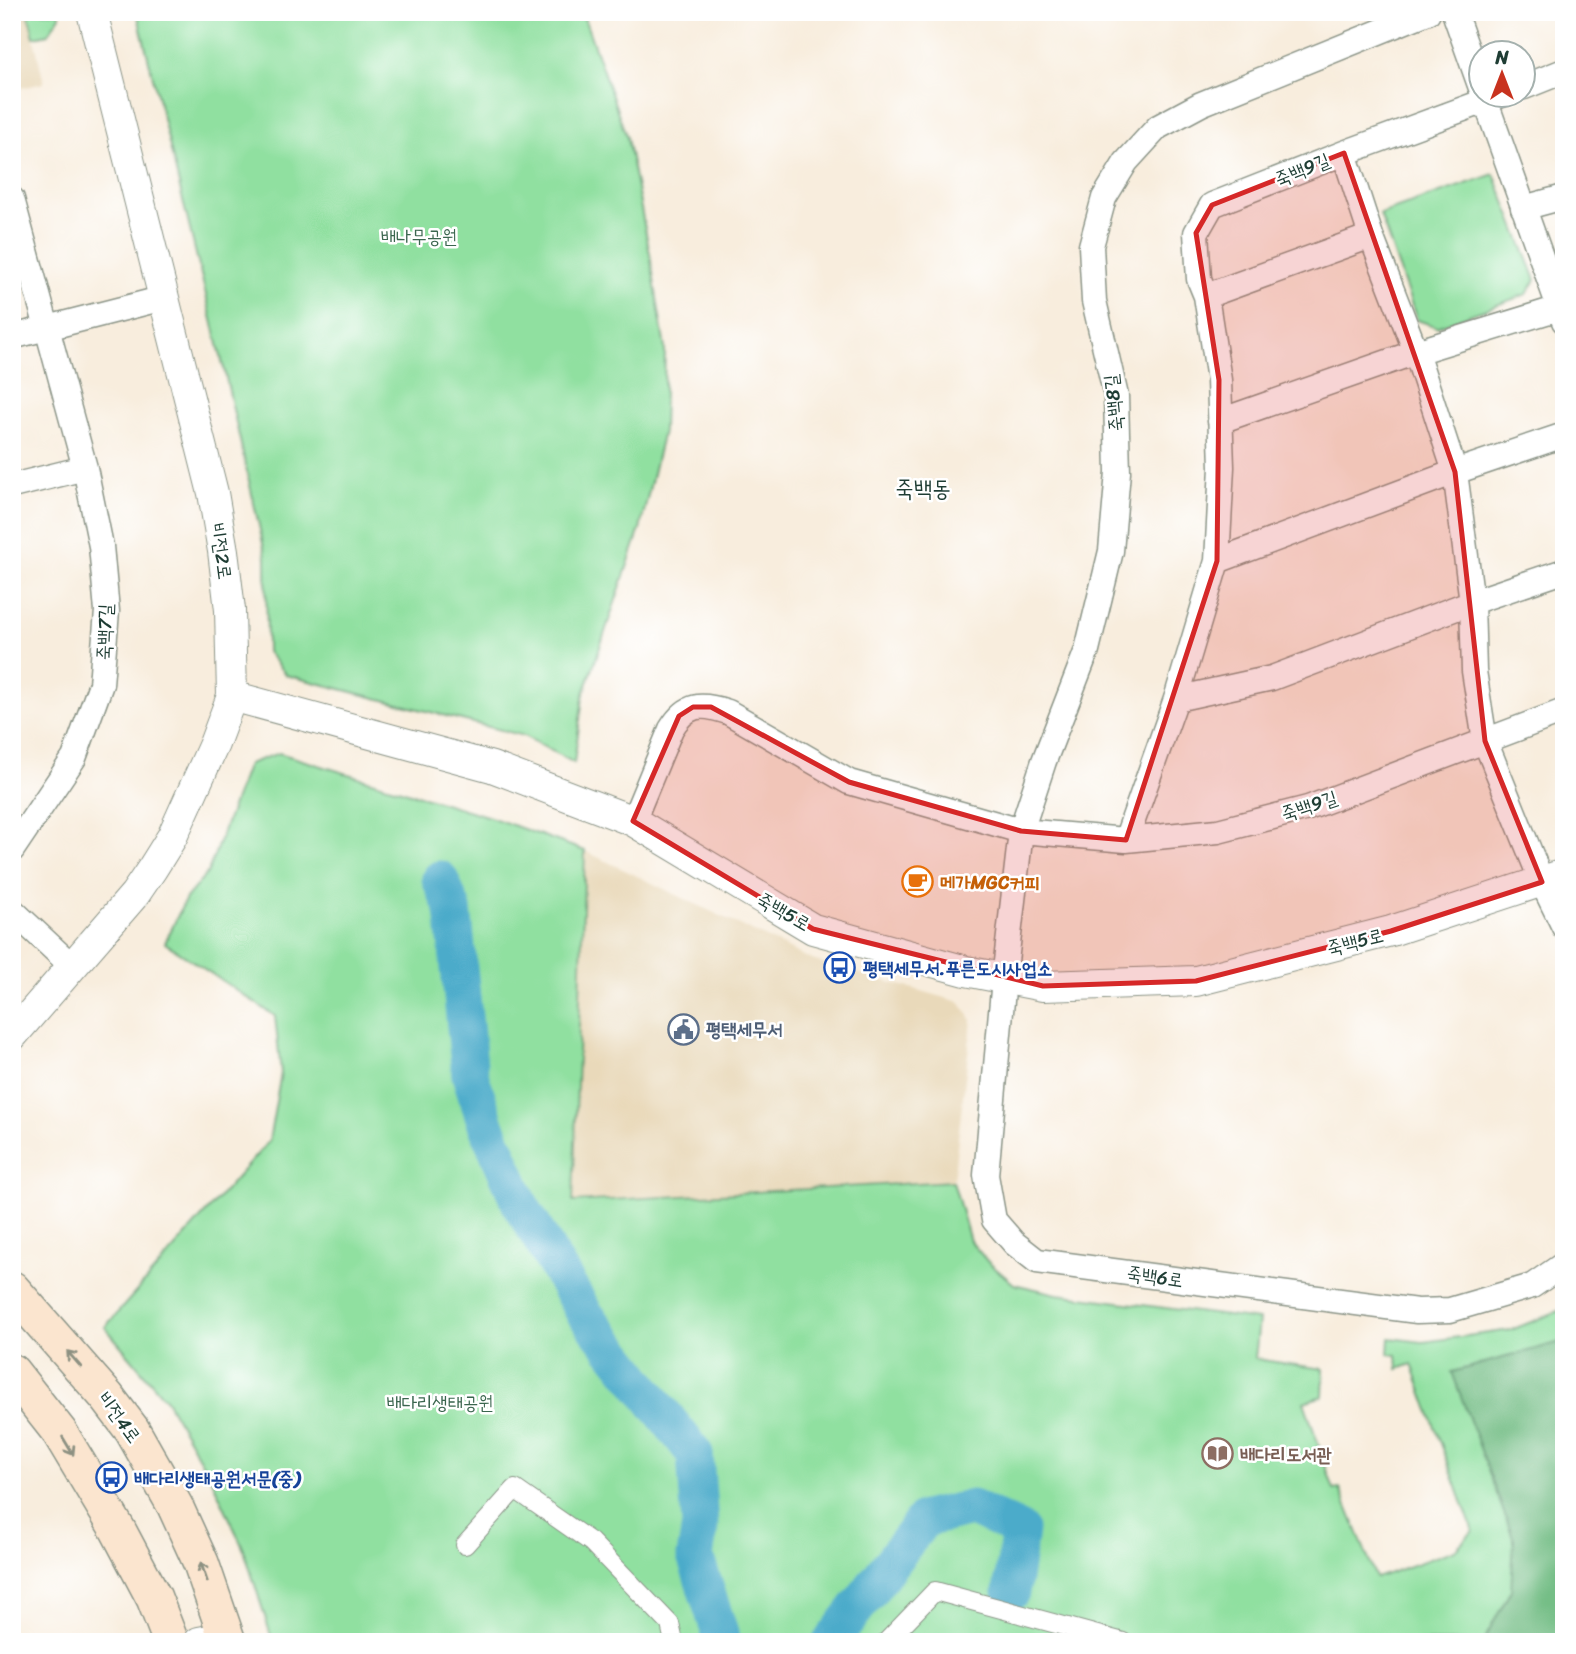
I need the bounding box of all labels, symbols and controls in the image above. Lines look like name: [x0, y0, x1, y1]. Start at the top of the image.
north arrow: [1468, 38, 1538, 108]
text: N: [1494, 41, 1509, 74]
street label: 죽백9길: [1269, 143, 1335, 196]
park label: 배나무공원: [381, 220, 457, 253]
street label: 죽백8길: [1094, 373, 1133, 433]
district label: 죽백동: [895, 468, 951, 509]
street label: 비전2로: [201, 521, 242, 582]
street label: 죽백7길: [87, 603, 122, 661]
street label: 죽백9길: [1277, 781, 1342, 830]
cafe icon: 메가MGC커피: [900, 865, 934, 899]
place label: 메가MGC커피: [940, 866, 1040, 899]
street label: 죽백5로: [751, 883, 817, 940]
street label: 죽백5로: [1323, 919, 1387, 964]
bus stop icon: 평택세무서.푸른도시사업소: [823, 951, 857, 985]
place label: 평택세무서.푸른도시사업소: [863, 952, 1052, 985]
public building icon: 평택세무서: [666, 1012, 700, 1046]
place label: 평택세무서: [706, 1013, 782, 1046]
street label: 죽백6로: [1125, 1256, 1185, 1297]
one-way arrow: [66, 1350, 82, 1368]
street label: 비전4로: [89, 1384, 150, 1450]
park label: 배다리생태공원: [386, 1386, 494, 1419]
one-way arrow: [61, 1435, 75, 1455]
library icon: 배다리도서관: [1200, 1437, 1234, 1471]
place label: 배다리도서관: [1240, 1438, 1332, 1471]
bus stop icon: 배다리생태공원서문(중): [94, 1461, 128, 1495]
place label: 배다리생태공원서문(중): [134, 1462, 302, 1495]
one-way arrow: [197, 1562, 209, 1584]

